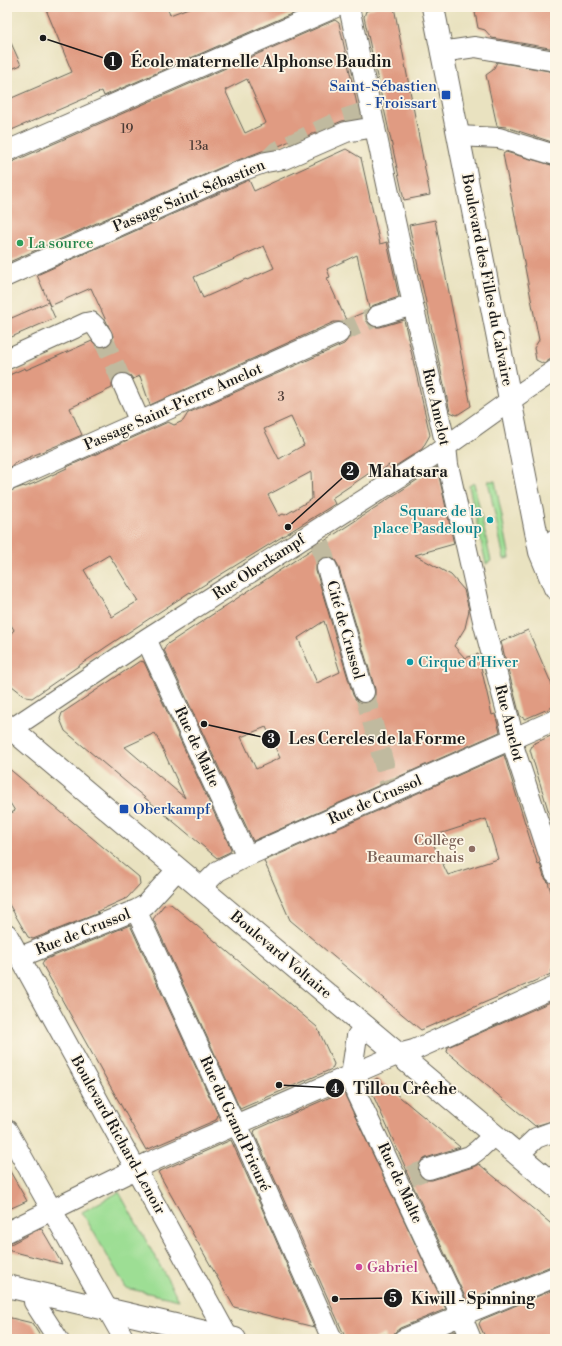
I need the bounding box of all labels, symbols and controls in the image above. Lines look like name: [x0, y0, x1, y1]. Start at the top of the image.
callout: École maternelle Alphonse Baudin: [103, 47, 400, 75]
text: École maternelle Alphonse Baudin: [131, 50, 391, 72]
text: 1: [110, 55, 116, 70]
place label: Saint-Sébastien - Froissart: [330, 77, 438, 113]
marker: Saint-Sébastien - Froissart: [440, 89, 452, 101]
house number: 19: [120, 121, 134, 137]
house number: 13a: [189, 138, 209, 154]
street label: Passage Saint-Sébastien: [110, 155, 268, 237]
street label: Boulevard des Filles du Calvaire: [457, 171, 517, 388]
place label: La source: [28, 234, 94, 253]
marker: La source: [15, 238, 25, 248]
street label: Passage Saint-Pierre Amelot: [81, 359, 266, 455]
street label: Rue Amelot: [418, 367, 454, 448]
house number: 3: [277, 389, 285, 405]
callout: Mahatsara: [340, 457, 456, 485]
text: Mahatsara: [368, 462, 448, 482]
text: 2: [346, 464, 354, 479]
place label: Square de la place Pasdeloup: [373, 502, 482, 538]
marker: Square de la place Pasdeloup: [485, 515, 495, 525]
street label: Rue Oberkampf: [209, 530, 309, 604]
street label: Cité de Crussol: [322, 578, 368, 682]
place label: Cirque d'Hiver: [418, 653, 519, 672]
marker: Cirque d'Hiver: [405, 657, 415, 667]
street label: Rue Amelot: [490, 683, 528, 764]
street label: Rue de Malte: [170, 704, 224, 790]
callout: Les Cercles de la Forme: [261, 725, 474, 753]
text: Les Cercles de la Forme: [289, 729, 466, 749]
text: 3: [267, 732, 275, 747]
street label: Rue de Crussol: [325, 771, 425, 829]
place label: Oberkampf: [133, 800, 211, 819]
marker: Oberkampf: [118, 803, 130, 815]
place label: Collège Beaumarchais: [366, 831, 464, 867]
marker: Collège Beaumarchais: [467, 844, 477, 854]
street label: Rue de Crussol: [33, 904, 134, 960]
street label: Boulevard Voltaire: [226, 906, 336, 1003]
street label: Boulevard Richard-Lenoir: [66, 1051, 170, 1218]
street label: Rue du Grand Prieuré: [195, 1053, 275, 1195]
callout: Tillou Crêche: [325, 1074, 464, 1102]
text: Tillou Crêche: [353, 1079, 457, 1099]
text: 4: [331, 1082, 339, 1097]
street label: Rue de Malte: [373, 1140, 427, 1226]
place label: Gabriel: [367, 1258, 419, 1277]
marker: Gabriel: [354, 1262, 364, 1272]
callout: Kiwill - Spinning: [383, 1284, 543, 1312]
text: Kiwill - Spinning: [411, 1289, 536, 1309]
text: 5: [389, 1291, 397, 1306]

